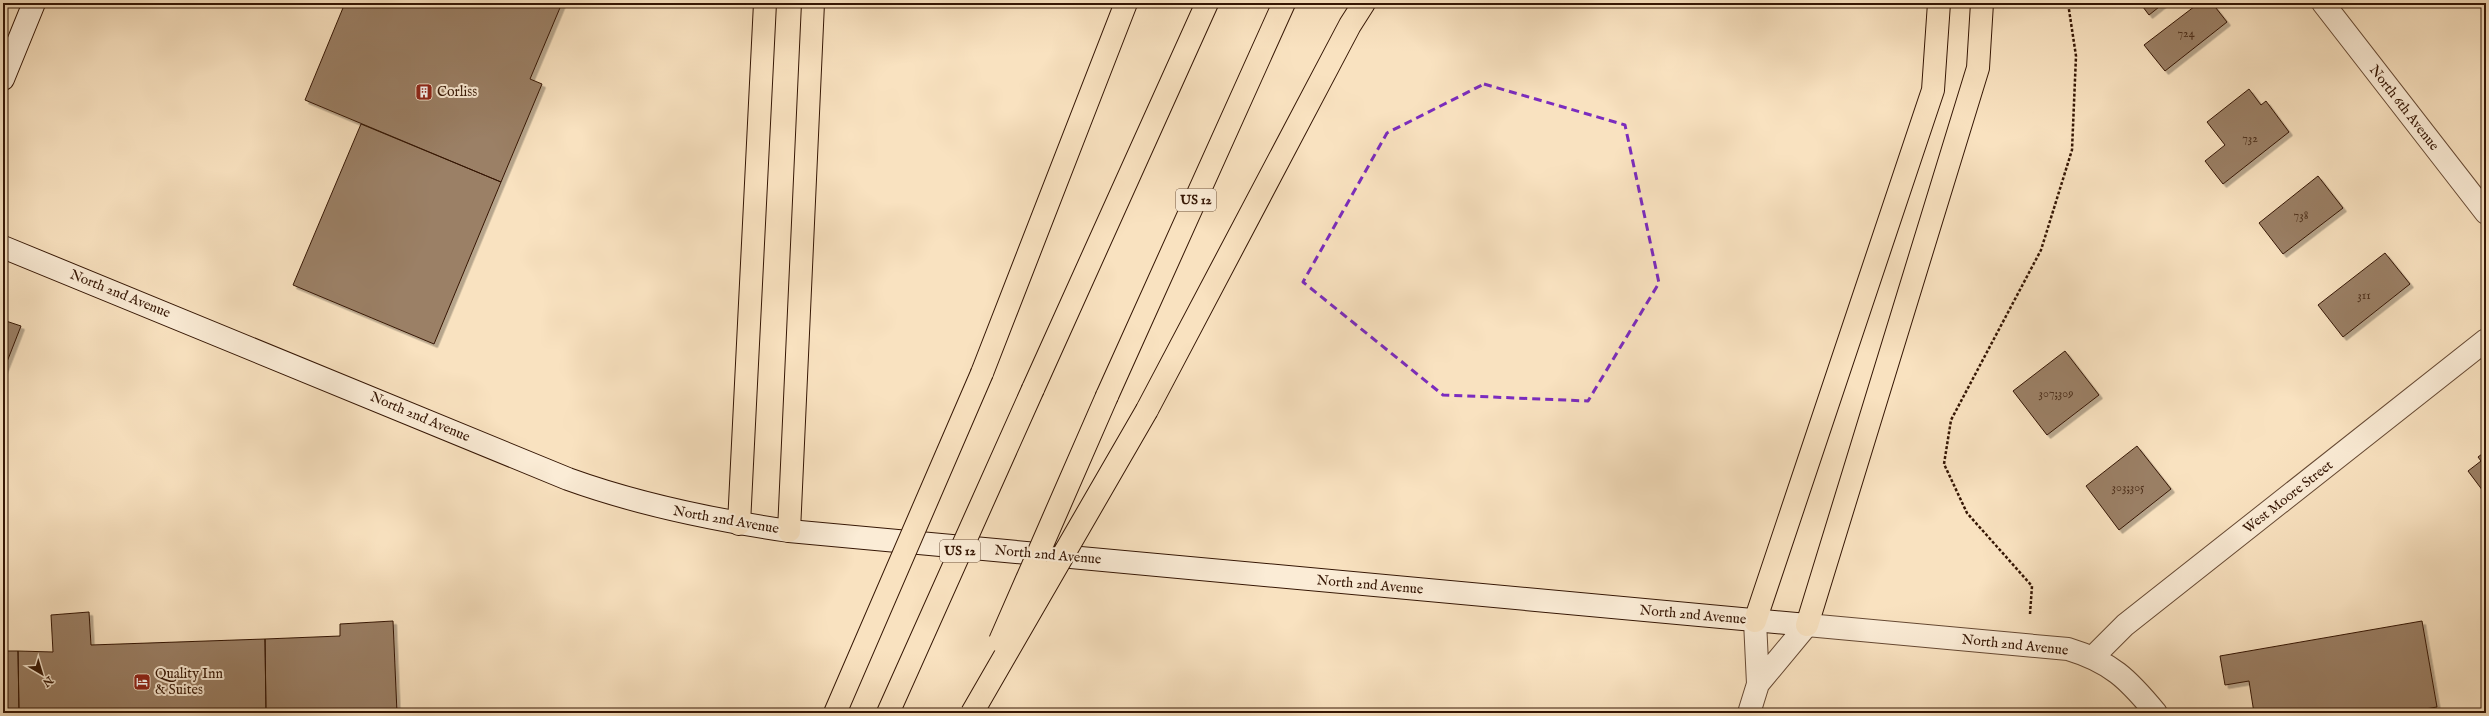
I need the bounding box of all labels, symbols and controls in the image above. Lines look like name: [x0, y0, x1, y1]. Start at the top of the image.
house number: 724: [2177, 26, 2195, 41]
street label: North 6th Avenue: [2365, 62, 2443, 155]
building icon: Corliss: [414, 82, 434, 102]
place label: Corliss: [437, 83, 477, 101]
house number: 732: [2242, 131, 2258, 146]
road number: US 12: [1176, 189, 1216, 211]
house number: 738: [2294, 208, 2309, 223]
street label: North 2nd Avenue: [67, 266, 174, 323]
house number: 311: [2357, 288, 2371, 303]
house number: 307;309: [2039, 386, 2073, 401]
street label: North 2nd Avenue: [367, 388, 473, 446]
street label: West Moore Street: [2239, 456, 2337, 538]
house number: 303;305: [2112, 480, 2145, 495]
street label: North 2nd Avenue: [672, 502, 781, 538]
road number: US 12: [940, 540, 980, 562]
street label: North 2nd Avenue: [994, 541, 1103, 569]
street label: North 2nd Avenue: [1316, 571, 1425, 599]
street label: North 2nd Avenue: [1639, 601, 1748, 629]
street label: North 2nd Avenue: [1961, 630, 2070, 660]
north arrow: [22, 654, 62, 694]
place label: Quality Inn & Suites: [155, 665, 224, 699]
text: N: [39, 672, 56, 690]
hotel icon: Quality Inn & Suites: [132, 672, 152, 692]

